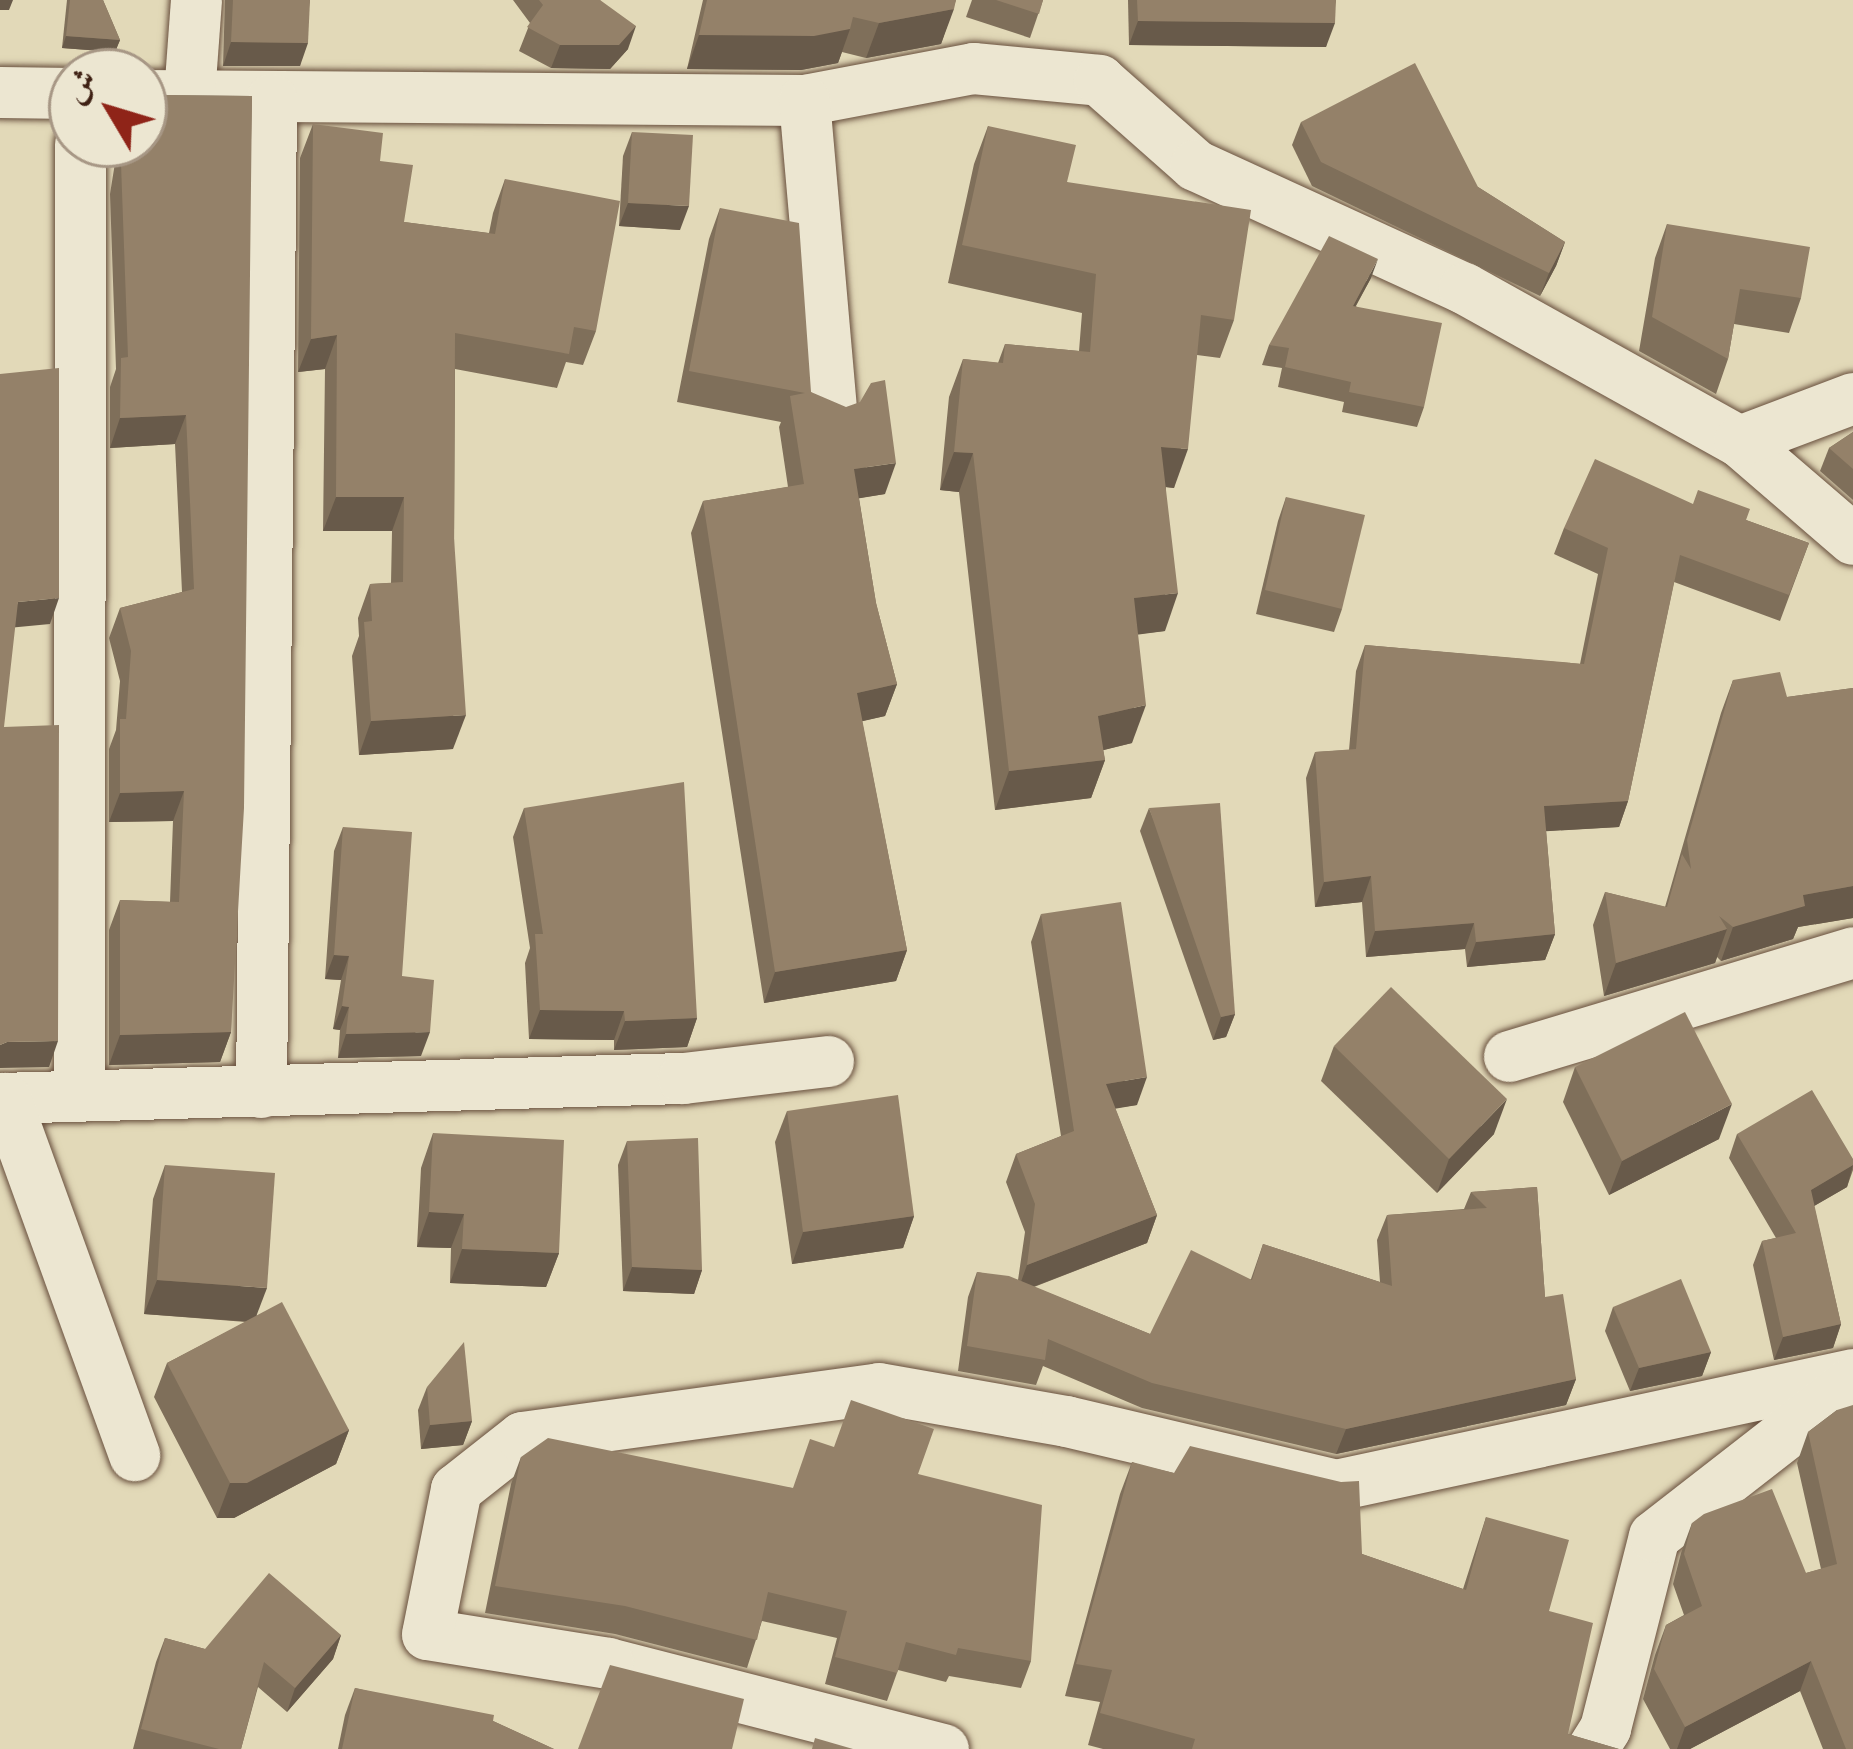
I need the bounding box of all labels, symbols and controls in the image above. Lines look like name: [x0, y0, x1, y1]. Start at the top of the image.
north arrow: [48, 48, 168, 168]
text: ش: [53, 60, 111, 115]

